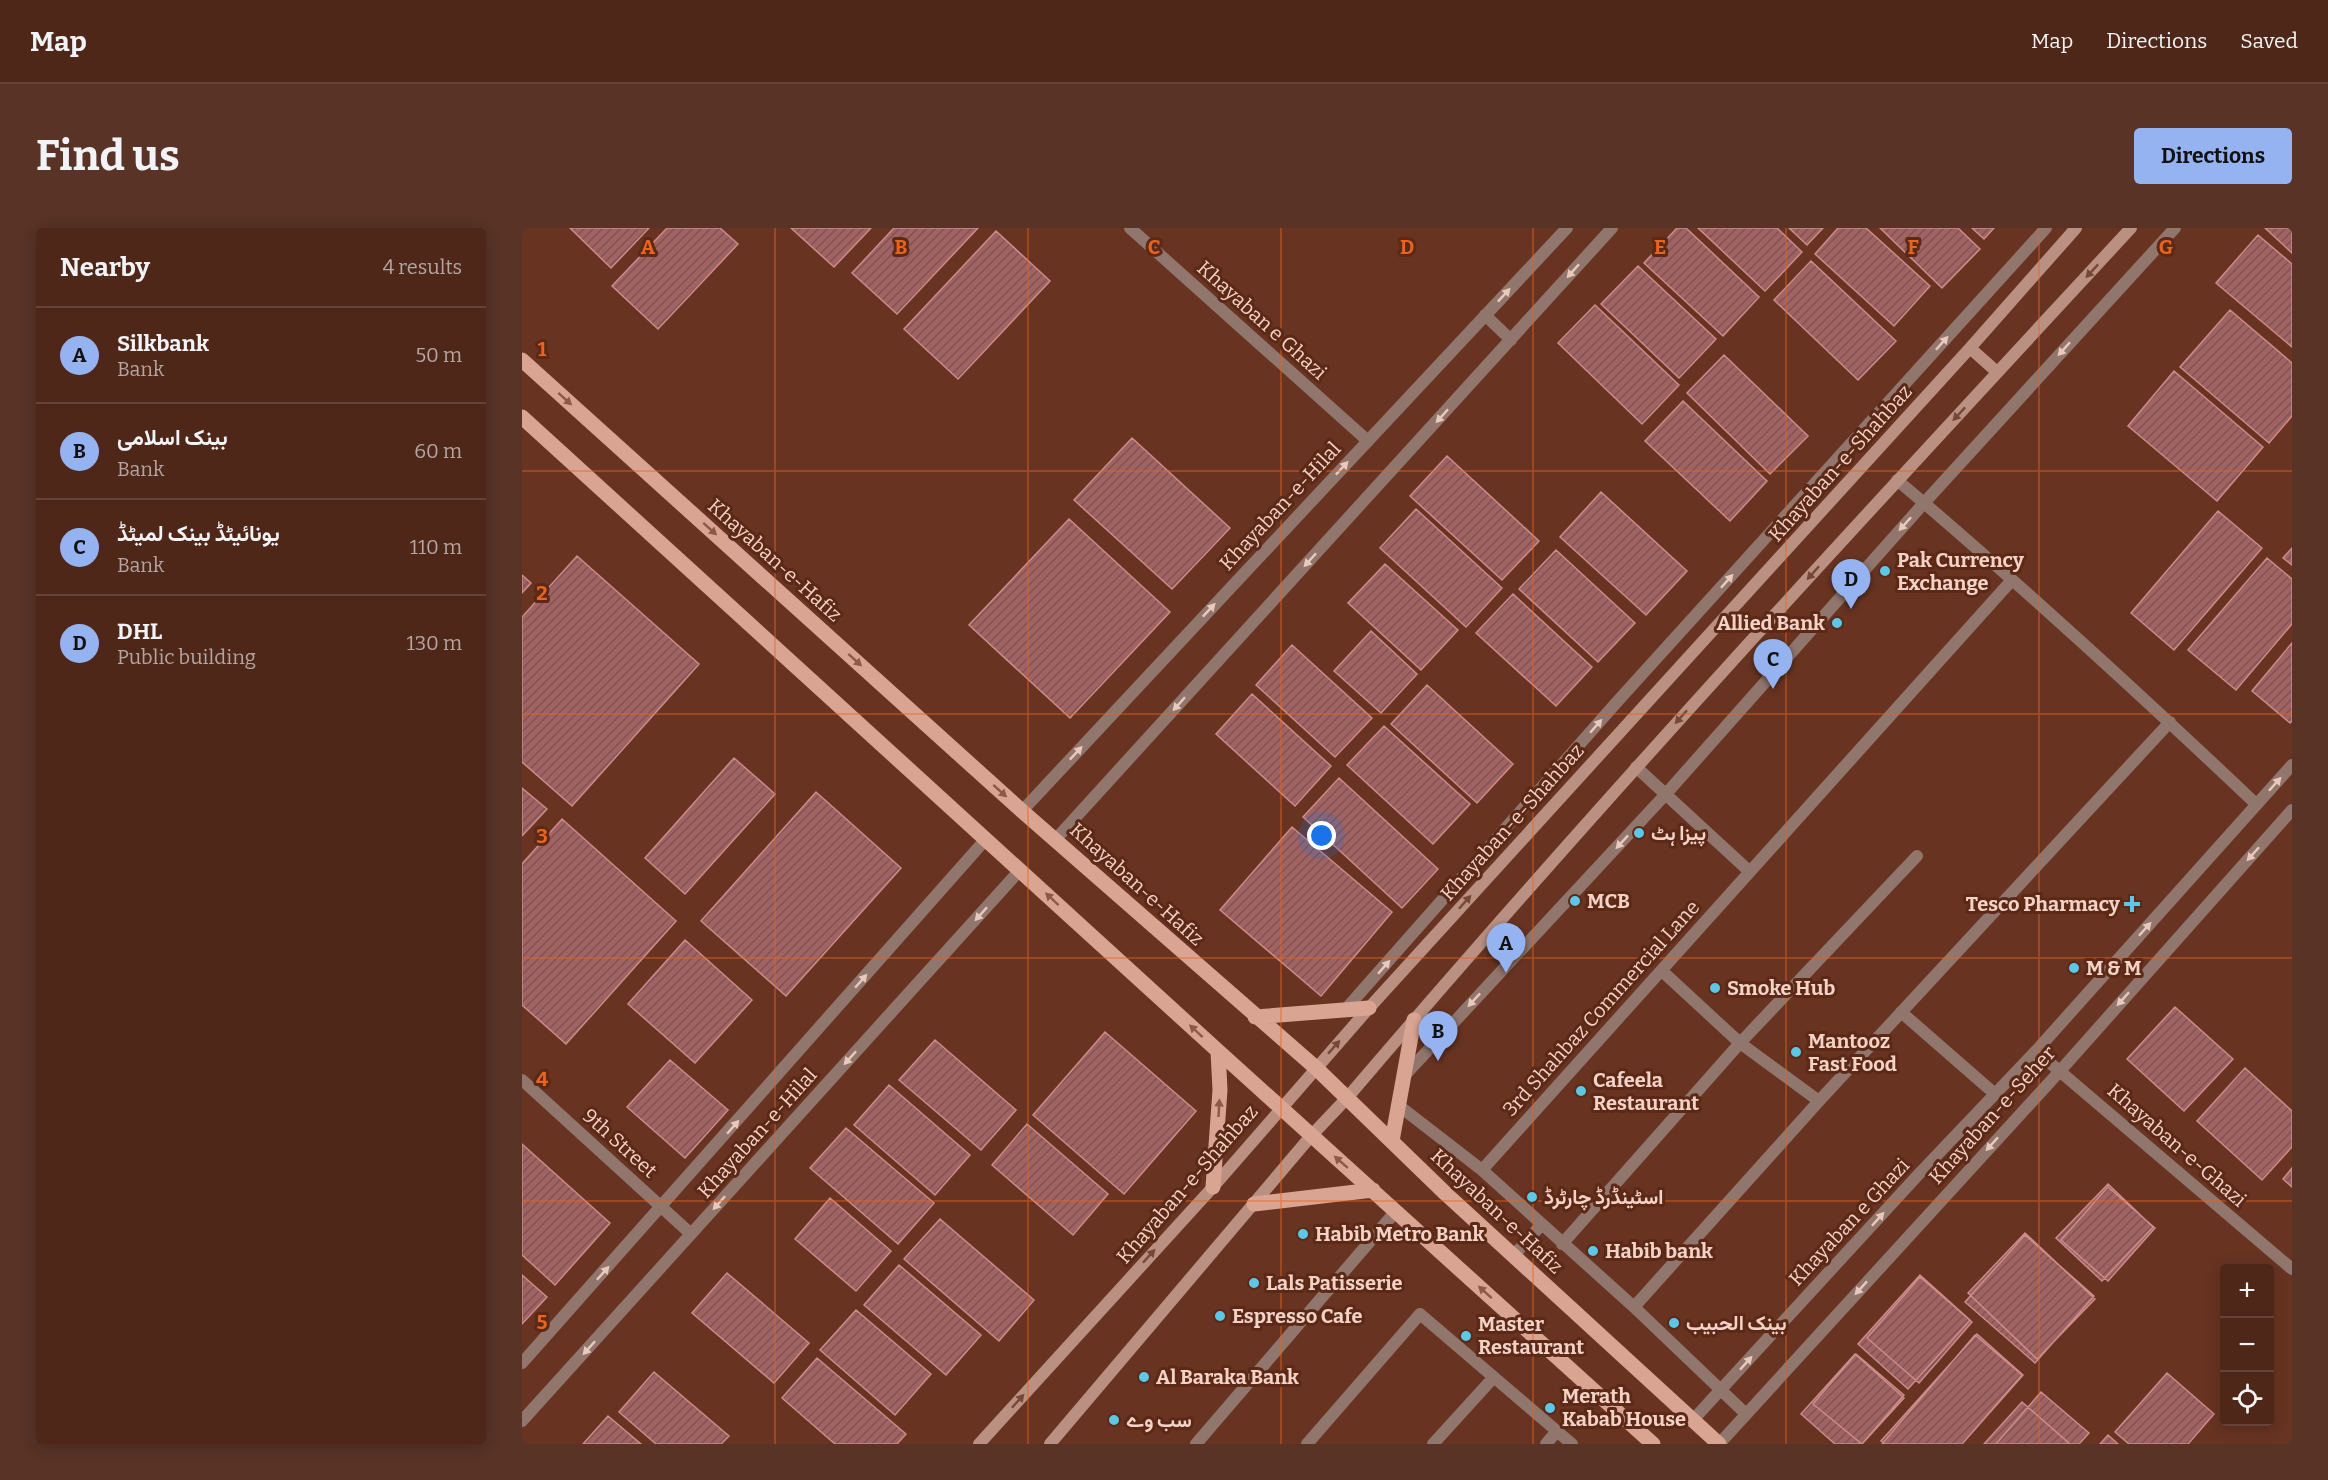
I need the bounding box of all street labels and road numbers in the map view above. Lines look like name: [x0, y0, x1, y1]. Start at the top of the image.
street label: Khayaban e Ghazi: [1192, 256, 1332, 384]
street label: Khayaban-e-Shahbaz: [1763, 380, 1917, 546]
street label: Khayaban-e-Hilal: [1214, 437, 1346, 575]
street label: Khayaban-e-Hafiz: [703, 494, 847, 626]
street label: Khayaban-e-Shahbaz: [1435, 739, 1589, 905]
street label: Khayaban-e-Hafiz: [1065, 818, 1209, 950]
street label: 3rd Shahbaz Commercial Lane: [1498, 895, 1704, 1121]
street label: Khayaban-e-Seher: [1924, 1041, 2060, 1189]
street label: Khayaban-e-Hilal: [692, 1063, 822, 1203]
street label: Khayaban-e-Ghazi: [2103, 1078, 2251, 1212]
street label: Khayaban-e-Shahbaz: [1112, 1100, 1262, 1268]
street label: 9th Street: [578, 1103, 662, 1183]
street label: Khayaban-e-Hafiz: [1426, 1144, 1568, 1278]
street label: Khayaban e Ghazi: [1784, 1153, 1914, 1291]

